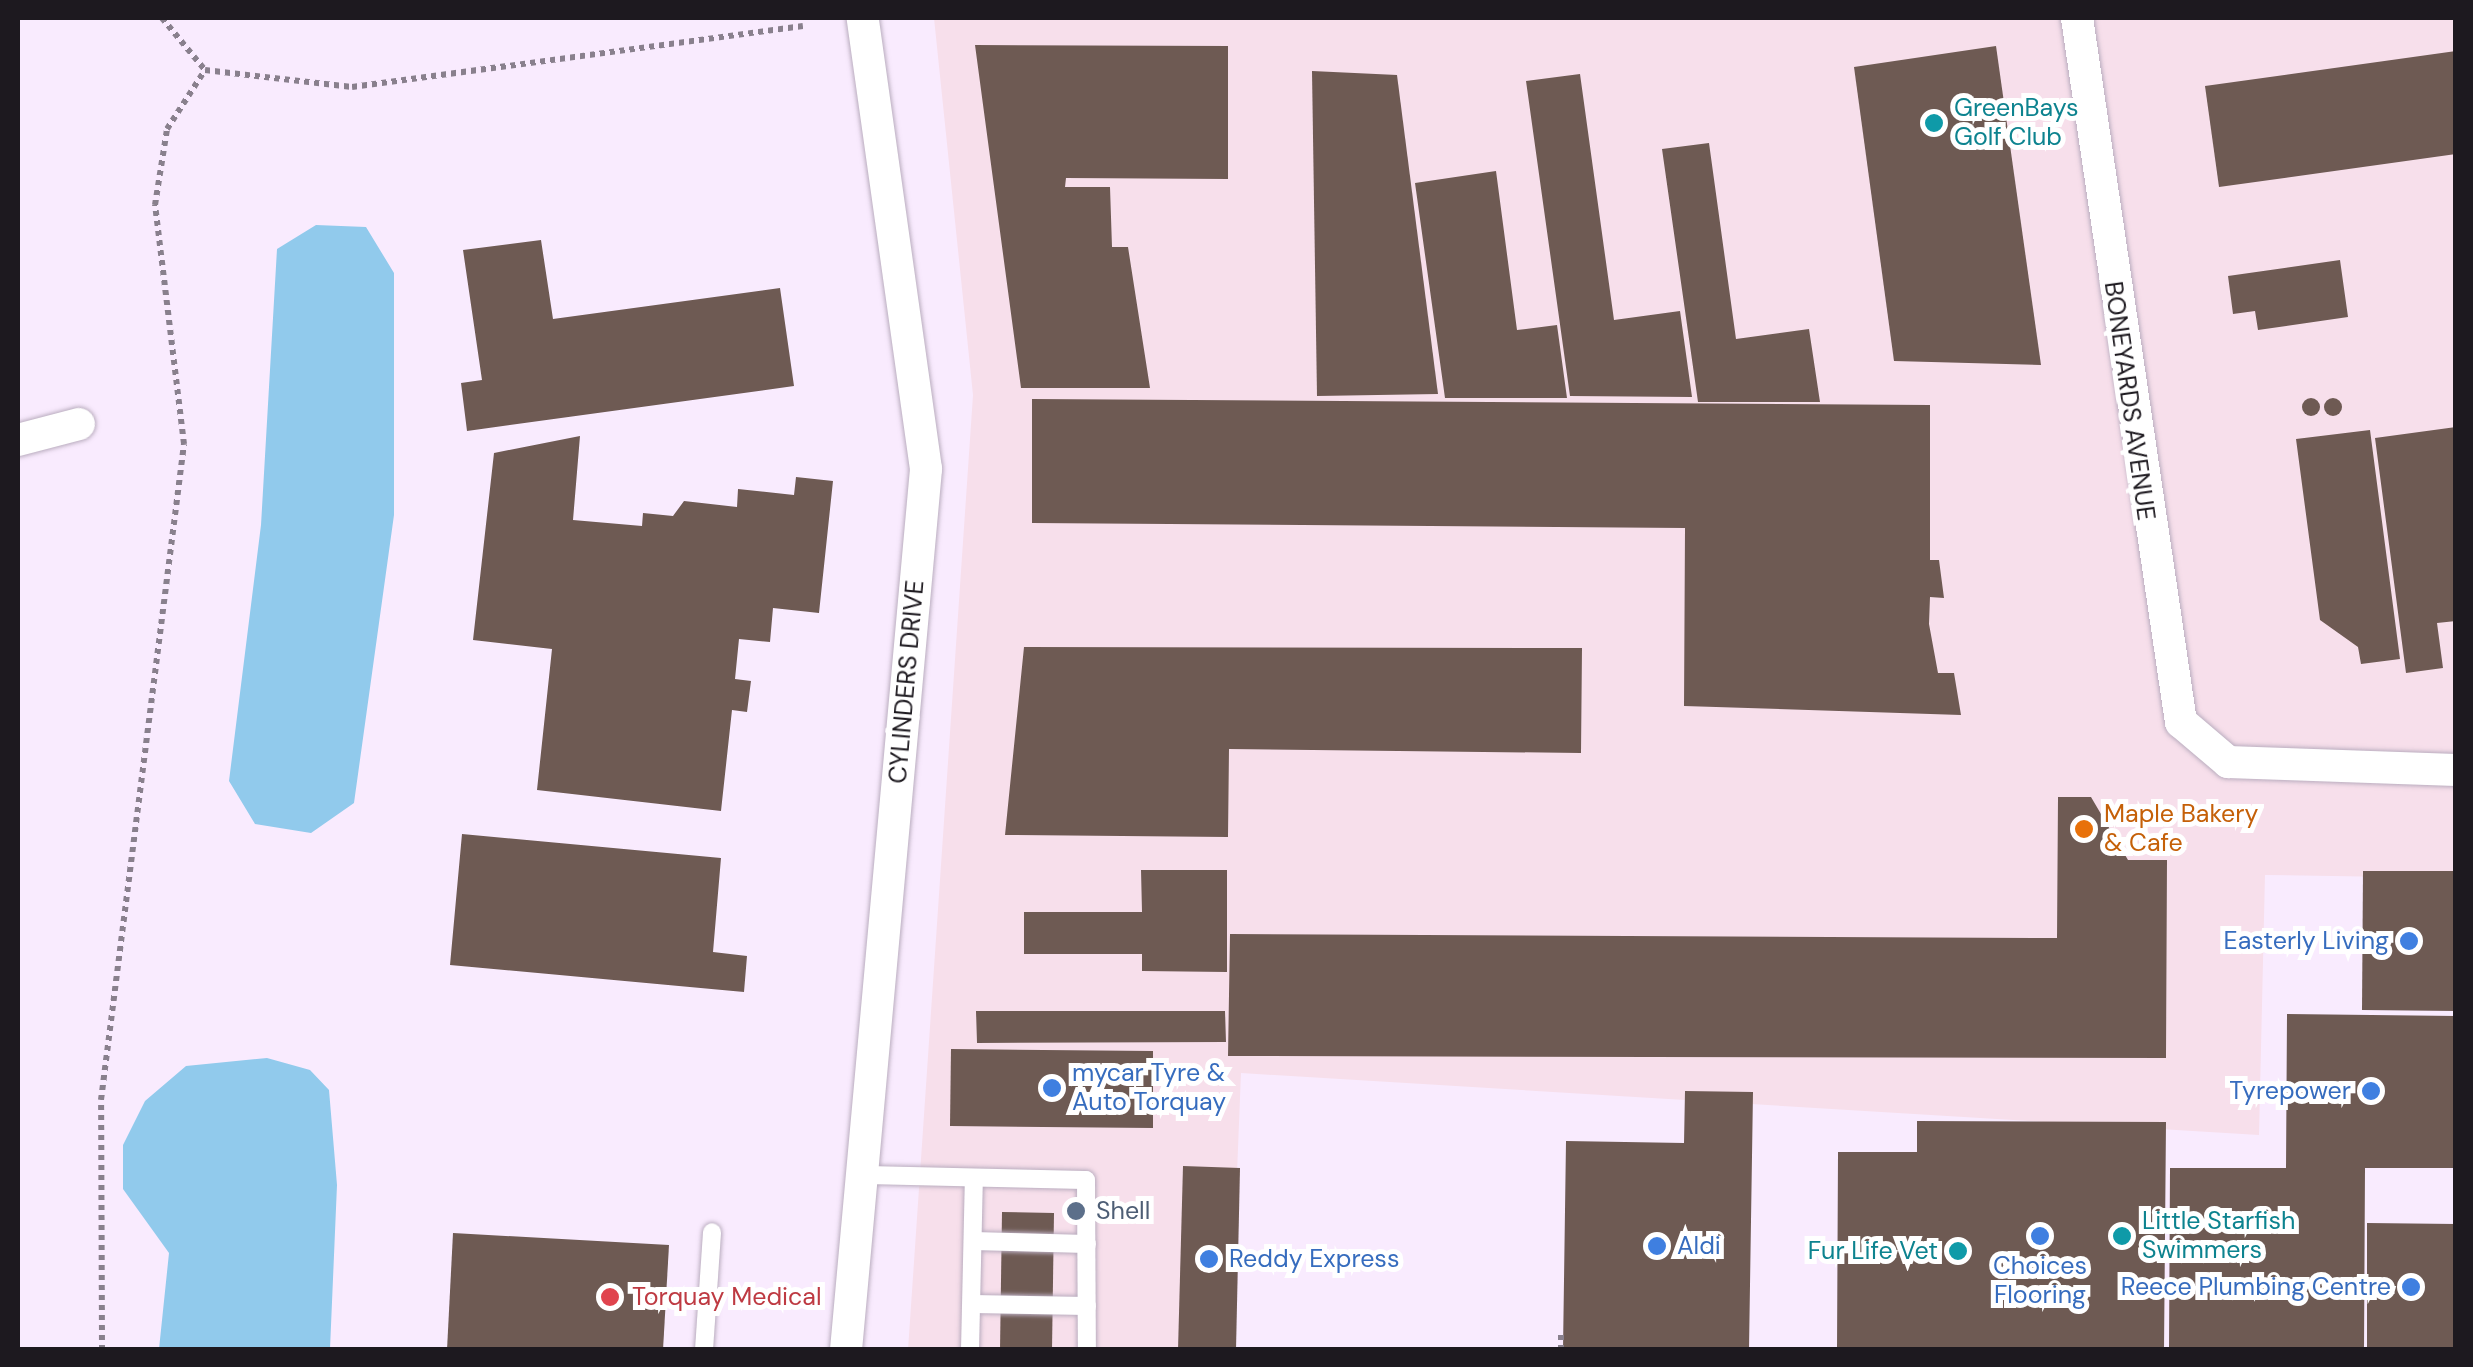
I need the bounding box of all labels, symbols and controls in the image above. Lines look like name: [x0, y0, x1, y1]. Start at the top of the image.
place label: GreenBays Golf Club: [1954, 94, 2078, 153]
marker: GreenBays Golf Club: [1923, 112, 1945, 134]
street label: BONEYARDS AVENUE: [2097, 280, 2161, 522]
street label: CYLINDERS DRIVE: [883, 579, 931, 785]
place label: Maple Bakery & Cafe: [2104, 800, 2258, 859]
marker: Maple Bakery & Cafe: [2073, 818, 2095, 840]
place label: Easterly Living: [2224, 926, 2389, 956]
marker: Easterly Living: [2398, 930, 2420, 952]
place label: mycar Tyre & Auto Torquay: [1072, 1059, 1226, 1118]
place label: Tyrepower: [2229, 1076, 2351, 1106]
marker: mycar Tyre & Auto Torquay: [1041, 1077, 1063, 1099]
marker: Tyrepower: [2360, 1080, 2382, 1102]
place label: Shell: [1096, 1196, 1150, 1226]
marker: Shell: [1065, 1200, 1087, 1222]
place label: Little Starfish Swimmers: [2142, 1207, 2295, 1266]
marker: Choices Flooring: [2029, 1225, 2051, 1247]
marker: Little Starfish Swimmers: [2111, 1225, 2133, 1247]
place label: Aldi: [1677, 1231, 1721, 1261]
marker: Aldi: [1646, 1235, 1668, 1257]
place label: Fur Life Vet: [1808, 1236, 1938, 1266]
marker: Fur Life Vet: [1947, 1240, 1969, 1262]
place label: Reddy Express: [1229, 1244, 1399, 1274]
marker: Reddy Express: [1198, 1248, 1220, 1270]
place label: Choices Flooring: [1993, 1252, 2087, 1311]
place label: Reece Plumbing Centre: [2121, 1272, 2391, 1302]
marker: Reece Plumbing Centre: [2400, 1276, 2422, 1298]
place label: Torquay Medical: [632, 1282, 822, 1312]
marker: Torquay Medical: [597, 1284, 623, 1310]

